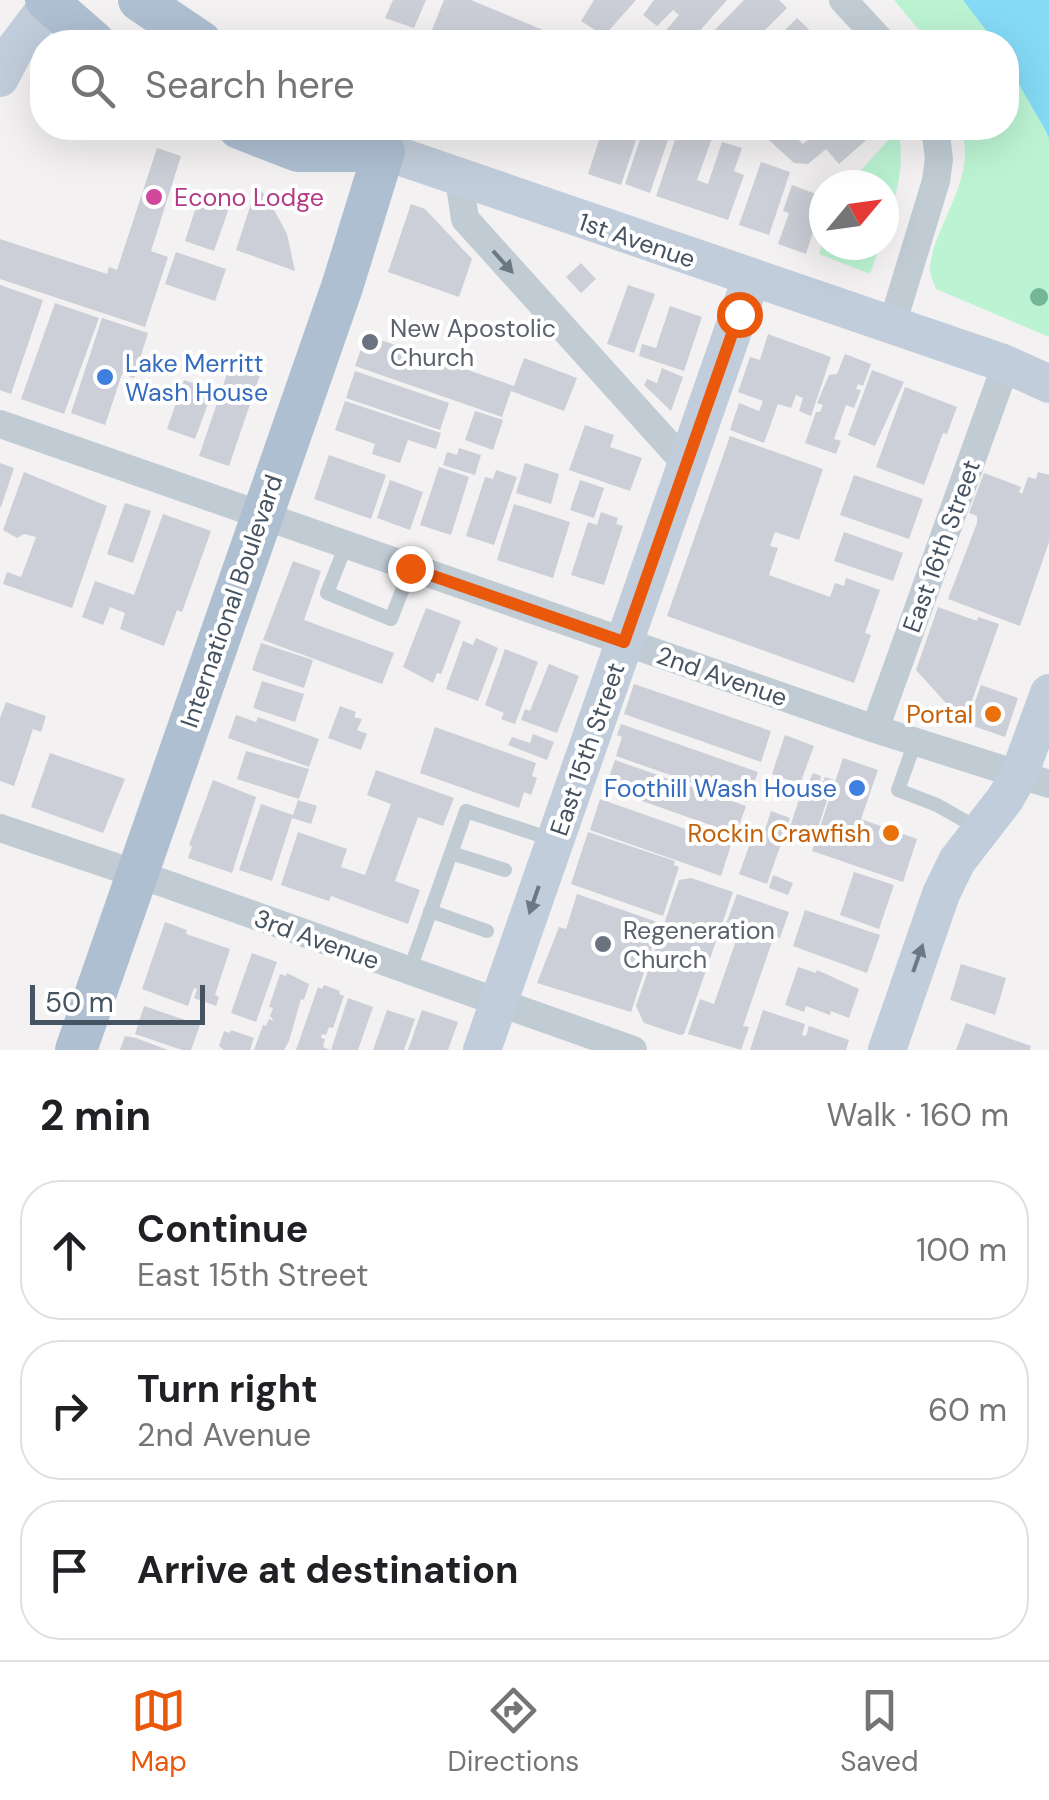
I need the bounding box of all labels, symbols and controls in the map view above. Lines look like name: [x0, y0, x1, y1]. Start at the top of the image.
search box: [30, 30, 1019, 140]
icon: search: [65, 58, 120, 113]
text: Search here: [145, 60, 355, 110]
north arrow: [809, 170, 899, 260]
place label: Econo Lodge: [174, 181, 324, 214]
marker: Econo Lodge: [143, 186, 165, 208]
street label: 1st Avenue: [574, 205, 700, 276]
one-way arrow: [491, 250, 514, 274]
route start: [717, 292, 763, 338]
place label: New Apostolic Church: [390, 312, 556, 374]
marker: New Apostolic Church: [359, 331, 381, 353]
place label: Lake Merritt Wash House: [125, 347, 268, 409]
marker: Lake Merritt Wash House: [94, 366, 116, 388]
street label: East 16th Street: [895, 455, 988, 637]
street label: International Boulevard: [173, 470, 290, 732]
route end: [388, 546, 434, 592]
street label: 2nd Avenue: [652, 639, 792, 714]
street label: East 15th Street: [542, 658, 633, 840]
place label: Portal: [906, 698, 973, 731]
marker: Portal: [982, 703, 1004, 725]
place label: Foothill Wash House: [604, 772, 837, 805]
marker: Foothill Wash House: [846, 777, 868, 799]
place label: Rockin Crawfish: [688, 817, 871, 850]
marker: Rockin Crawfish: [880, 822, 902, 844]
one-way arrow: [526, 885, 541, 915]
street label: 3rd Avenue: [250, 902, 384, 977]
place label: Regeneration Church: [623, 914, 775, 976]
marker: Regeneration Church: [592, 933, 614, 955]
one-way arrow: [911, 942, 926, 972]
scale bar: [30, 980, 205, 1024]
text: 50 m: [45, 984, 114, 1021]
text: 2 min: [40, 1088, 151, 1143]
text: Walk · 160 m: [827, 1094, 1009, 1136]
text: Continue: [137, 1204, 308, 1254]
icon: ahead: [42, 1223, 97, 1278]
text: 100 m: [916, 1229, 1007, 1271]
text: East 15th Street: [137, 1254, 369, 1296]
text: Turn right: [137, 1364, 318, 1414]
icon: right: [42, 1383, 97, 1438]
text: 60 m: [928, 1389, 1007, 1431]
text: 2nd Avenue: [137, 1414, 311, 1456]
icon: arrive: [42, 1543, 97, 1598]
text: Arrive at destination: [137, 1545, 519, 1595]
tab: Map: [130, 1683, 187, 1780]
tab: Directions: [448, 1683, 579, 1780]
tab: Saved: [840, 1683, 919, 1780]

